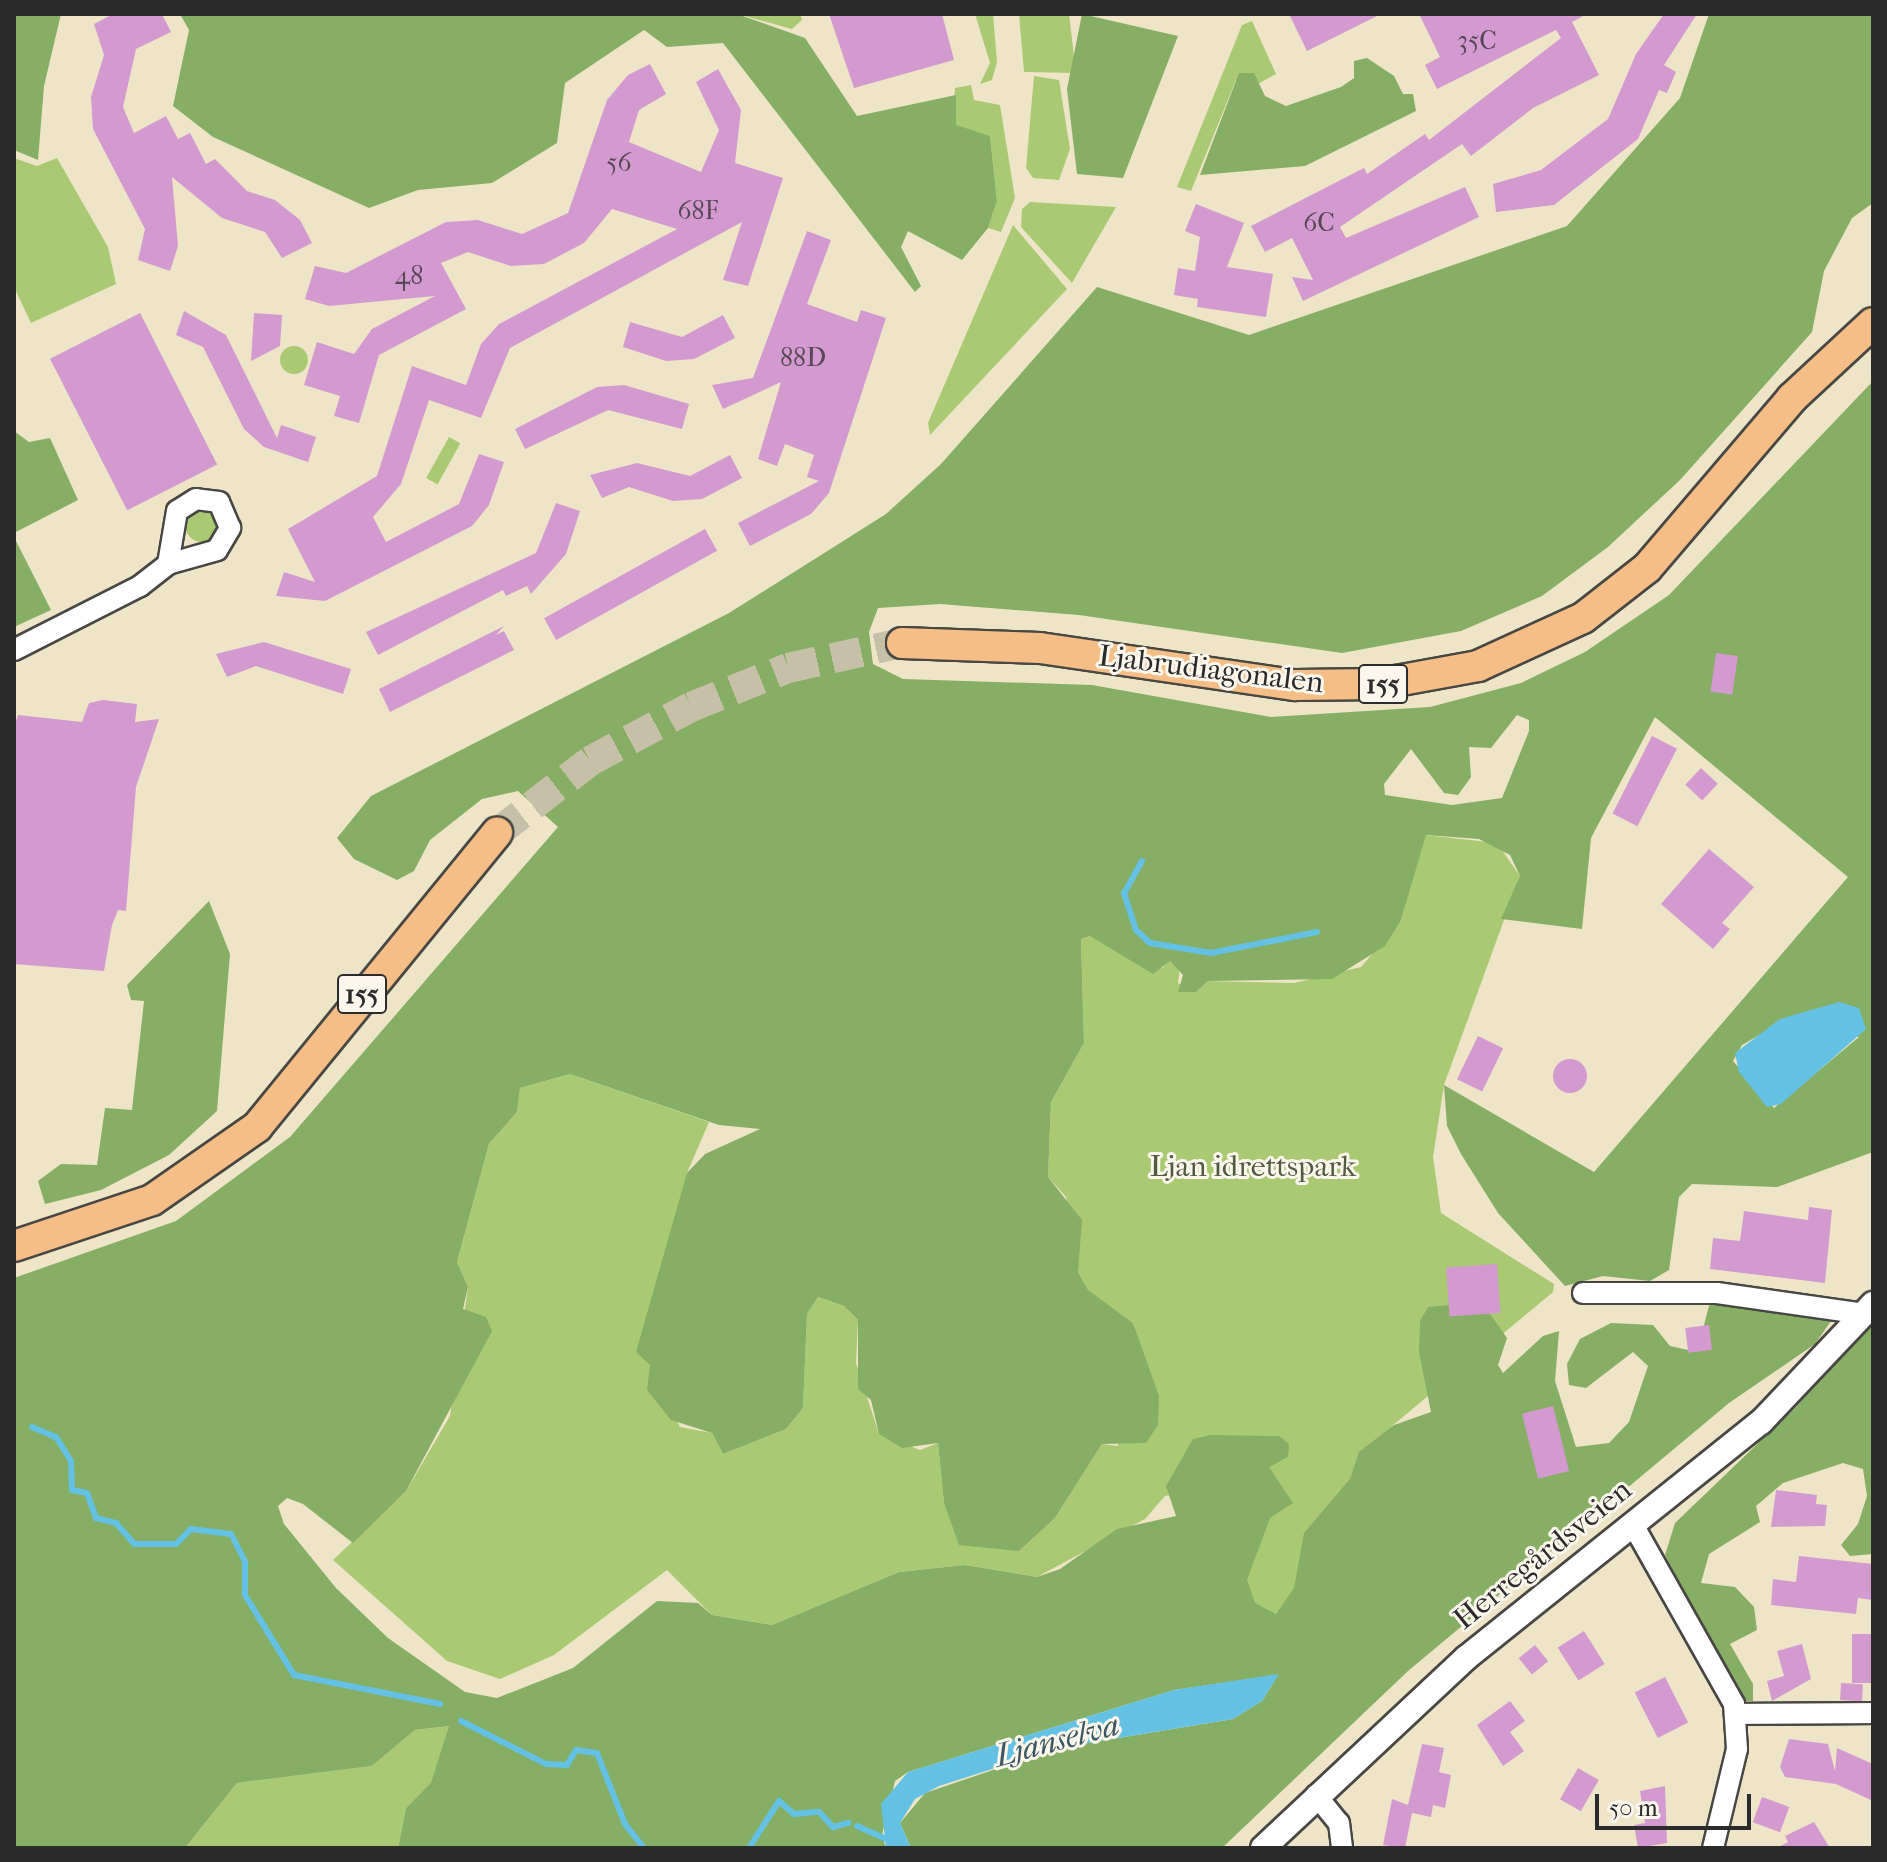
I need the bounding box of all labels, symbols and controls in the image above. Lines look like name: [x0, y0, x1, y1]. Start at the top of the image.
house number: 35C: [1457, 25, 1497, 57]
house number: 56: [606, 147, 632, 179]
house number: 68F: [677, 195, 719, 227]
house number: 6C: [1303, 207, 1335, 239]
house number: 48: [395, 260, 423, 292]
house number: 88D: [780, 342, 826, 374]
street label: Ljabrudiagonalen: [1096, 638, 1326, 702]
road number: 155: [1357, 660, 1409, 708]
road number: 155: [336, 970, 388, 1018]
park label: Ljan idrettspark: [1150, 1149, 1356, 1185]
street label: Herregårdsveien: [1447, 1472, 1639, 1638]
water label: Ljanselva: [991, 1706, 1123, 1776]
scale bar: [1599, 1778, 1755, 1828]
text: 50 m: [1609, 1794, 1658, 1822]

